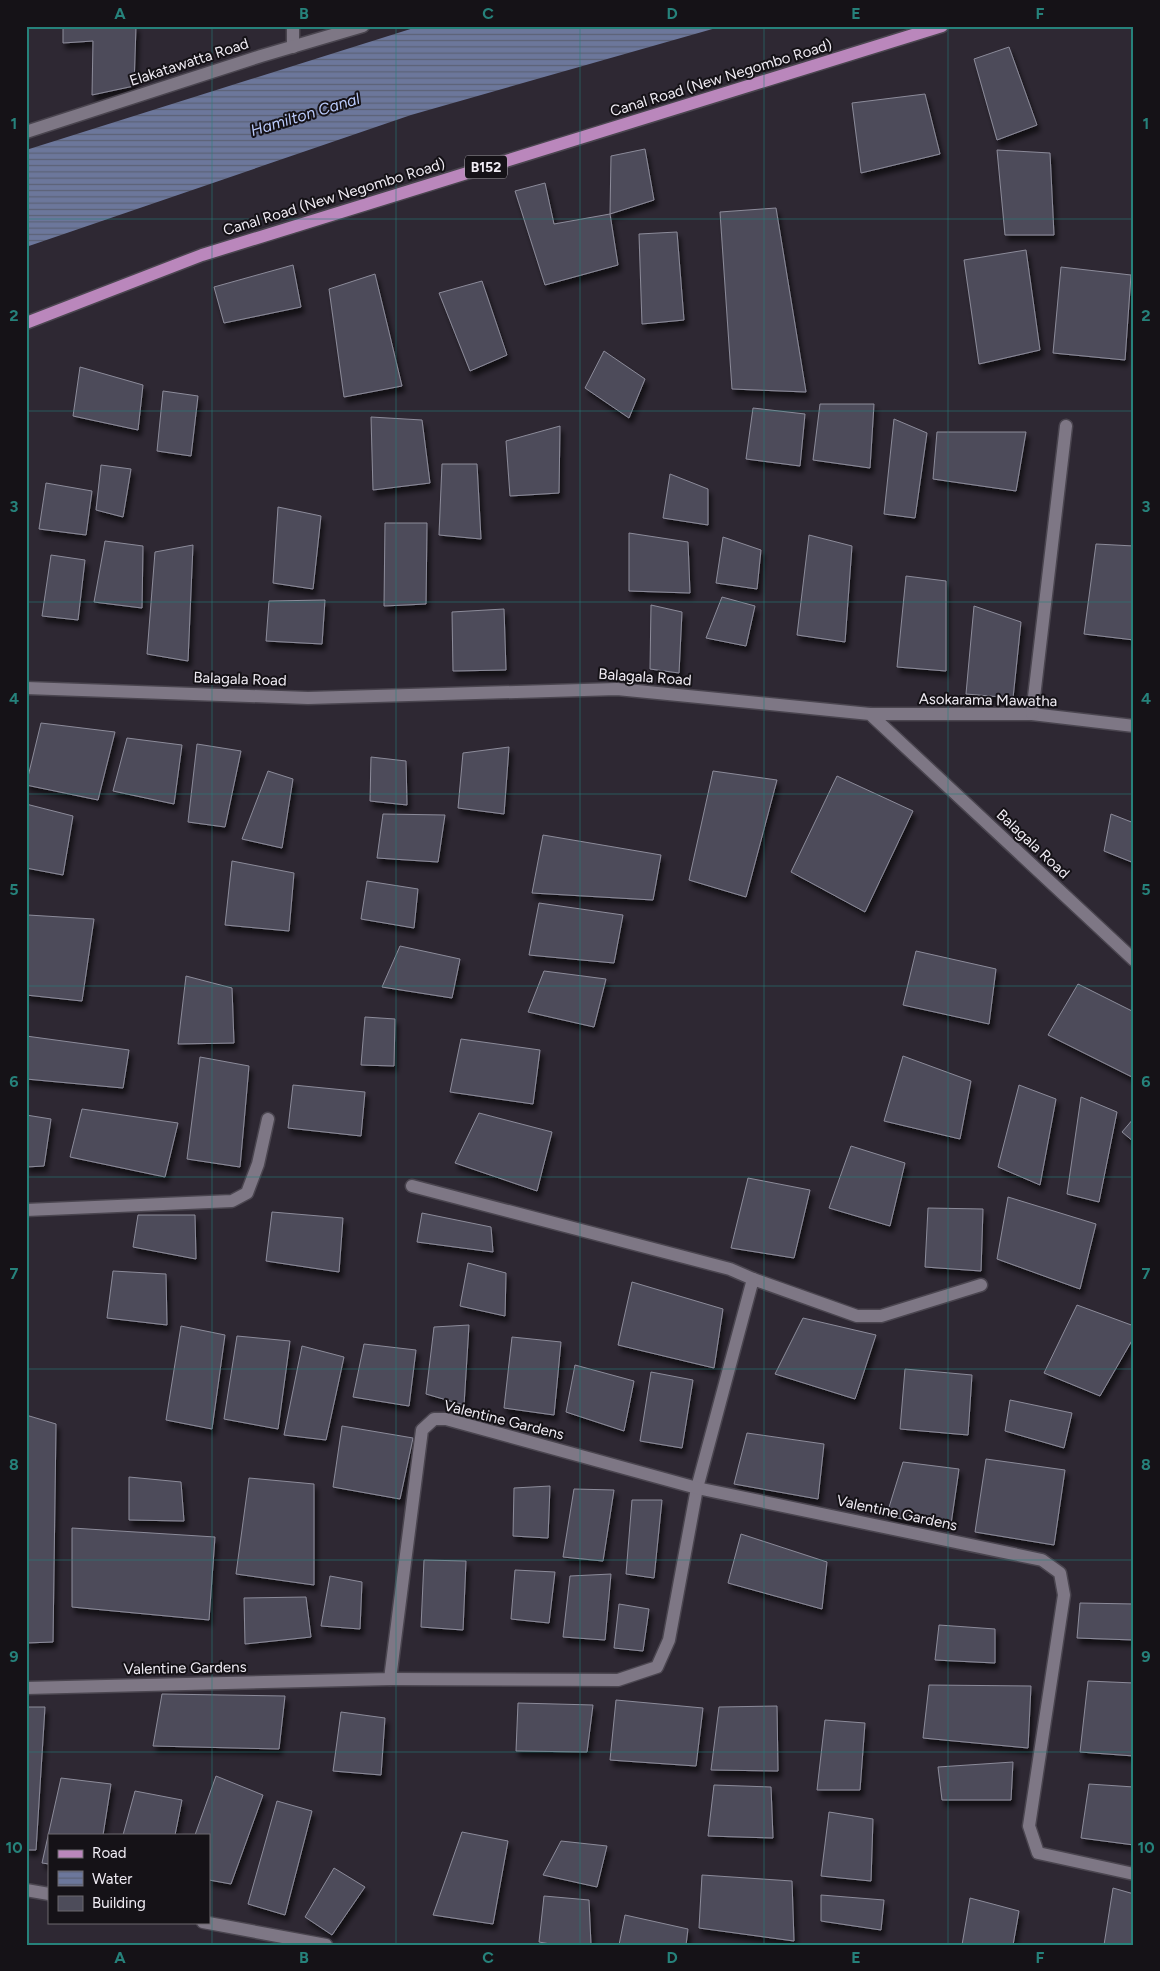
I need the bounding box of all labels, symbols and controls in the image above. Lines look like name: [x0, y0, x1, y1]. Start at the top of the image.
text: A: [114, 4, 126, 23]
text: B: [299, 4, 309, 23]
text: C: [482, 4, 494, 23]
text: D: [666, 4, 678, 23]
text: E: [851, 4, 861, 23]
text: F: [1036, 4, 1045, 23]
street label: Elakatawatta Road: [127, 34, 251, 90]
street label: Canal Road (New Negombo Road): [608, 36, 834, 120]
water label: Hamilton Canal: [248, 89, 363, 140]
text: 1: [11, 114, 17, 133]
text: 1: [1143, 114, 1149, 133]
street label: Canal Road (New Negombo Road): [221, 155, 447, 239]
road number: B152: [465, 156, 507, 178]
text: 2: [9, 306, 19, 325]
text: 2: [1141, 306, 1151, 325]
text: 3: [10, 497, 19, 516]
text: 3: [1142, 497, 1151, 516]
street label: Balagala Road: [598, 665, 692, 689]
street label: Balagala Road: [193, 668, 287, 690]
text: 4: [9, 689, 19, 708]
text: 4: [1141, 689, 1151, 708]
street label: Asokarama Mawatha: [919, 690, 1057, 710]
street label: Balagala Road: [993, 806, 1073, 882]
text: 5: [9, 880, 19, 899]
text: 5: [1141, 880, 1151, 899]
text: 6: [9, 1072, 19, 1091]
text: 6: [1141, 1072, 1151, 1091]
text: 7: [10, 1264, 19, 1283]
text: 7: [1142, 1264, 1151, 1283]
street label: Valentine Gardens: [442, 1396, 566, 1444]
text: 8: [9, 1455, 19, 1474]
text: 8: [1141, 1455, 1151, 1474]
street label: Valentine Gardens: [835, 1491, 959, 1535]
text: 9: [9, 1647, 19, 1666]
text: 9: [1141, 1647, 1151, 1666]
street label: Valentine Gardens: [123, 1658, 247, 1678]
legend: [48, 1834, 210, 1924]
text: 10: [5, 1838, 23, 1857]
text: 10: [1137, 1838, 1155, 1857]
text: Road: [92, 1844, 127, 1862]
text: Water: [92, 1870, 132, 1888]
text: Building: [92, 1894, 146, 1912]
text: A: [114, 1948, 126, 1967]
text: B: [299, 1948, 309, 1967]
text: C: [482, 1948, 494, 1967]
text: D: [666, 1948, 678, 1967]
text: E: [851, 1948, 861, 1967]
text: F: [1036, 1948, 1045, 1967]

